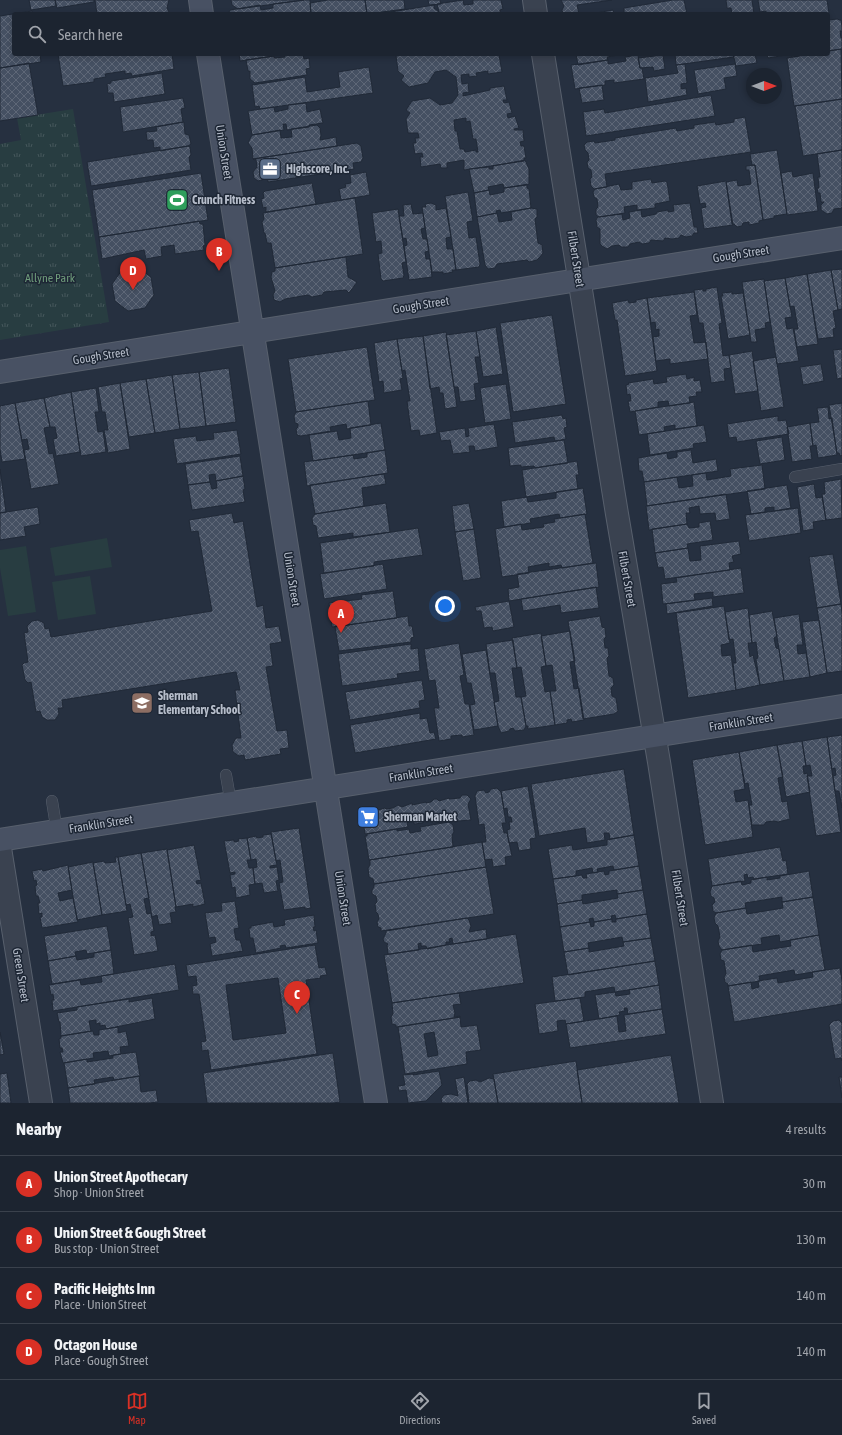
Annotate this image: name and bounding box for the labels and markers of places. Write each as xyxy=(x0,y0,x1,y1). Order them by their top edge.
office icon: Highscore, Inc. xyxy=(257,156,283,182)
place label: Highscore, Inc. xyxy=(286,162,349,176)
sports icon: Crunch Fitness xyxy=(164,187,190,213)
place label: Crunch Fitness xyxy=(192,193,256,207)
pin: B xyxy=(206,238,232,271)
pin: D xyxy=(120,257,146,290)
pin: A xyxy=(328,600,354,633)
place label: Sherman Elementary School xyxy=(158,689,241,717)
school or university icon: Sherman Elementary School xyxy=(129,690,155,716)
supermarket icon: Sherman Market xyxy=(355,804,381,830)
place label: Sherman Market xyxy=(384,810,457,824)
pin: C xyxy=(284,981,310,1014)

